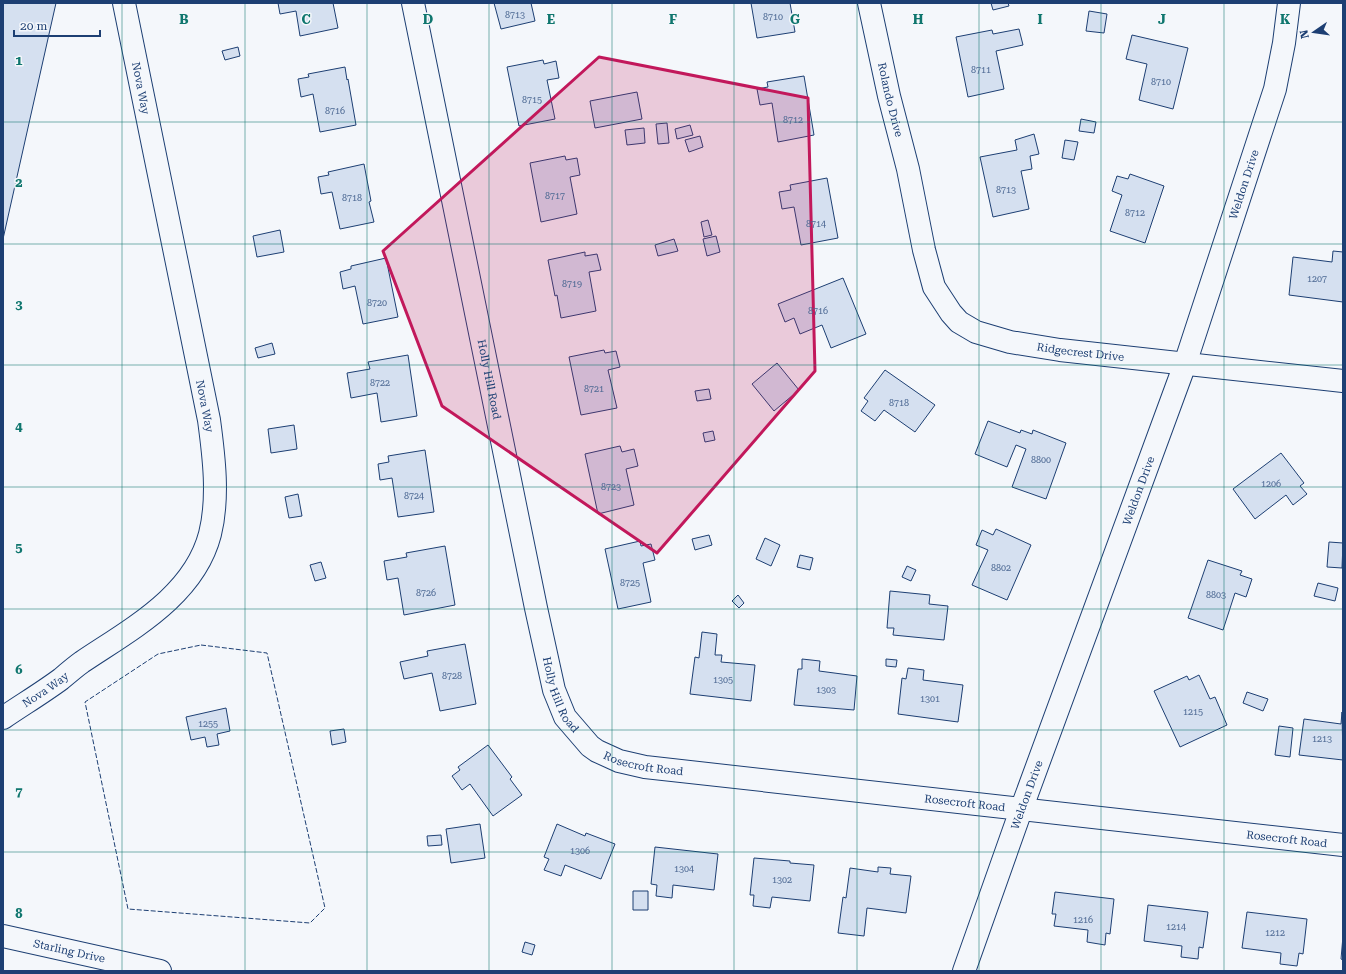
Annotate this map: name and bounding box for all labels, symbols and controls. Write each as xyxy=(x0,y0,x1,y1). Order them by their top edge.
house number: 8713 xyxy=(505,10,525,20)
scale bar xyxy=(14,12,100,38)
text: B xyxy=(179,12,189,27)
text: C xyxy=(301,12,311,27)
text: D xyxy=(423,12,433,27)
text: E xyxy=(547,12,555,27)
text: F xyxy=(669,12,677,27)
house number: 8710 xyxy=(763,12,783,22)
text: G xyxy=(790,12,800,27)
text: H xyxy=(913,12,924,27)
text: I xyxy=(1037,12,1043,27)
text: J xyxy=(1158,12,1166,27)
text: K xyxy=(1280,12,1291,27)
north arrow xyxy=(1294,12,1334,52)
text: 20 m xyxy=(20,19,47,33)
text: N xyxy=(1297,28,1312,40)
text: 1 xyxy=(15,53,23,68)
street label: Nova Way xyxy=(129,61,152,116)
street label: Rolando Drive xyxy=(875,61,905,138)
house number: 8711 xyxy=(971,65,991,75)
house number: 8710 xyxy=(1151,77,1171,87)
house number: 8715 xyxy=(522,95,542,105)
house number: 8716 xyxy=(325,106,345,116)
house number: 8712 xyxy=(783,115,803,125)
street label: Weldon Drive xyxy=(1227,148,1262,221)
text: 2 xyxy=(15,175,23,190)
house number: 8713 xyxy=(996,185,1016,195)
house number: 8717 xyxy=(545,191,565,201)
house number: 8718 xyxy=(342,193,362,203)
house number: 8712 xyxy=(1125,208,1145,218)
house number: 8714 xyxy=(806,219,826,229)
house number: 1207 xyxy=(1307,274,1327,284)
house number: 8719 xyxy=(562,279,582,289)
text: 3 xyxy=(15,297,23,312)
house number: 8720 xyxy=(367,298,387,308)
house number: 8716 xyxy=(808,306,828,316)
street label: Holly Hill Road xyxy=(475,338,503,421)
street label: Ridgecrest Drive xyxy=(1036,340,1125,364)
house number: 8722 xyxy=(370,378,390,388)
street label: Nova Way xyxy=(193,379,216,434)
house number: 8721 xyxy=(584,384,604,394)
house number: 8718 xyxy=(889,398,909,408)
text: 4 xyxy=(15,419,23,434)
house number: 8800 xyxy=(1031,455,1051,465)
street label: Weldon Drive xyxy=(1120,455,1158,527)
house number: 1206 xyxy=(1261,479,1281,489)
house number: 8723 xyxy=(601,482,621,492)
house number: 8724 xyxy=(404,491,424,501)
text: 5 xyxy=(15,540,23,555)
house number: 8802 xyxy=(991,563,1011,573)
house number: 8725 xyxy=(620,578,640,588)
house number: 8726 xyxy=(416,588,436,598)
house number: 8803 xyxy=(1206,590,1226,600)
street label: Holly Hill Road xyxy=(540,656,581,735)
text: 6 xyxy=(15,662,23,677)
street label: Nova Way xyxy=(20,669,72,710)
house number: 8728 xyxy=(442,671,462,681)
house number: 1305 xyxy=(713,675,733,685)
house number: 1303 xyxy=(816,685,836,695)
house number: 1301 xyxy=(920,694,940,704)
house number: 1215 xyxy=(1183,707,1203,717)
house number: 1255 xyxy=(198,719,218,729)
house number: 1213 xyxy=(1312,734,1332,744)
street label: Rosecroft Road xyxy=(601,749,684,778)
street label: Weldon Drive xyxy=(1009,759,1046,831)
text: 7 xyxy=(15,784,23,799)
street label: Rosecroft Road xyxy=(924,792,1006,814)
street label: Rosecroft Road xyxy=(1246,828,1328,850)
house number: 1306 xyxy=(570,846,590,856)
house number: 1304 xyxy=(674,864,694,874)
house number: 1302 xyxy=(772,875,792,885)
text: 8 xyxy=(15,906,23,921)
house number: 1216 xyxy=(1073,915,1093,925)
house number: 1214 xyxy=(1166,922,1186,932)
house number: 1212 xyxy=(1265,928,1285,938)
street label: Starling Drive xyxy=(32,937,106,966)

